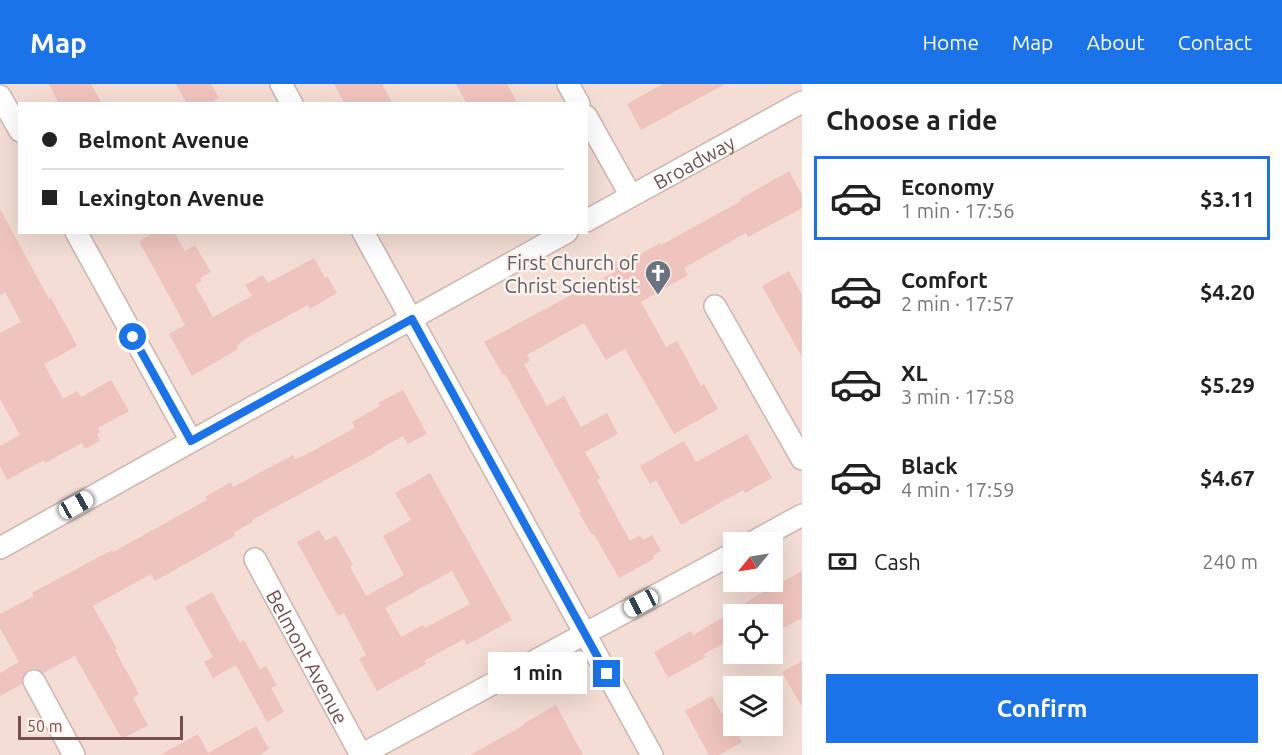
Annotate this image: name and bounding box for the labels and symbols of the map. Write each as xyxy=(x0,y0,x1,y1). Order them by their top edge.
street label: Broadway xyxy=(649,130,739,193)
place label: First Church of Christ Scientist xyxy=(504,251,638,297)
church icon: First Church of Christ Scientist xyxy=(643,258,673,296)
route start xyxy=(119,323,146,350)
car xyxy=(56,488,96,522)
north arrow xyxy=(723,532,783,592)
street label: Belmont Avenue xyxy=(262,586,353,728)
car xyxy=(621,587,661,619)
callout: 1 min xyxy=(487,653,586,695)
route end xyxy=(593,660,620,687)
scale bar xyxy=(18,713,183,740)

